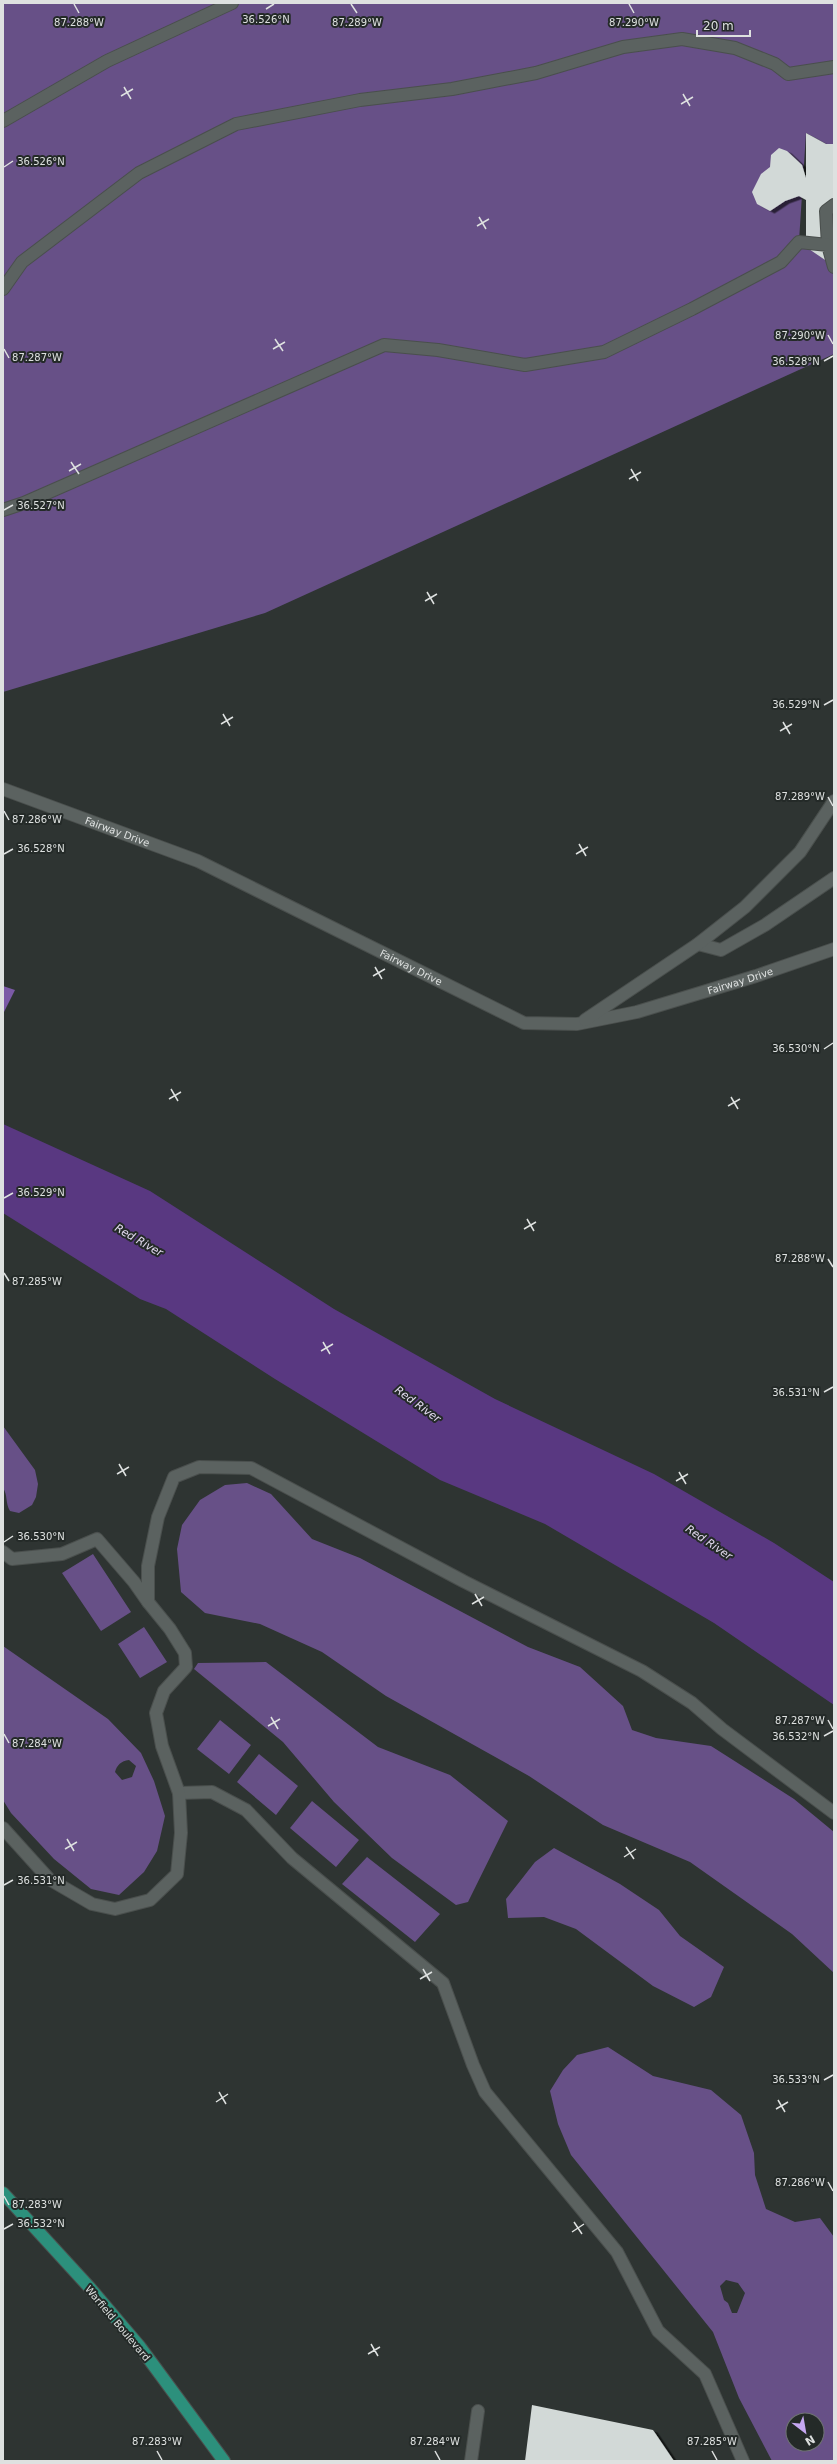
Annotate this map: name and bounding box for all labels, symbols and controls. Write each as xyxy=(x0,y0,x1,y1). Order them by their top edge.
scale bar xyxy=(697,12,750,38)
text: 36.526°N xyxy=(242,14,290,25)
text: 87.288°W xyxy=(54,17,104,28)
text: 87.289°W xyxy=(332,17,382,28)
text: 87.290°W xyxy=(609,17,659,28)
text: 20 m xyxy=(703,19,734,33)
text: 36.526°N xyxy=(17,156,65,167)
text: 87.290°W xyxy=(775,330,825,341)
text: 87.287°W xyxy=(12,352,62,363)
text: 36.528°N xyxy=(772,356,820,367)
text: 36.527°N xyxy=(17,500,65,511)
text: 36.529°N xyxy=(772,699,820,710)
text: 87.289°W xyxy=(775,791,825,802)
text: 87.286°W xyxy=(12,814,62,825)
street label: Fairway Drive xyxy=(83,815,151,849)
text: 36.528°N xyxy=(17,843,65,854)
street label: Fairway Drive xyxy=(378,947,444,987)
street label: Fairway Drive xyxy=(706,966,775,996)
text: 36.530°N xyxy=(772,1043,820,1054)
text: 36.529°N xyxy=(17,1187,65,1198)
water label: Red River xyxy=(112,1221,166,1260)
text: 87.288°W xyxy=(775,1253,825,1264)
text: 87.285°W xyxy=(12,1276,62,1287)
water label: Red River xyxy=(392,1383,444,1426)
text: 36.531°N xyxy=(772,1387,820,1398)
water label: Red River xyxy=(683,1522,736,1564)
text: 36.530°N xyxy=(17,1531,65,1542)
text: 87.287°W xyxy=(775,1715,825,1726)
text: 36.532°N xyxy=(772,1731,820,1742)
text: 87.284°W xyxy=(12,1738,62,1749)
text: 36.531°N xyxy=(17,1875,65,1886)
text: 36.533°N xyxy=(772,2074,820,2085)
text: 87.286°W xyxy=(775,2177,825,2188)
text: 87.283°W xyxy=(12,2199,62,2210)
text: 36.532°N xyxy=(17,2218,65,2229)
street label: Warfield Boulevard xyxy=(83,2283,152,2363)
north arrow xyxy=(785,2412,825,2452)
text: N xyxy=(803,2432,817,2448)
text: 87.283°W xyxy=(132,2436,182,2447)
text: 87.284°W xyxy=(410,2436,460,2447)
text: 87.285°W xyxy=(687,2436,737,2447)

